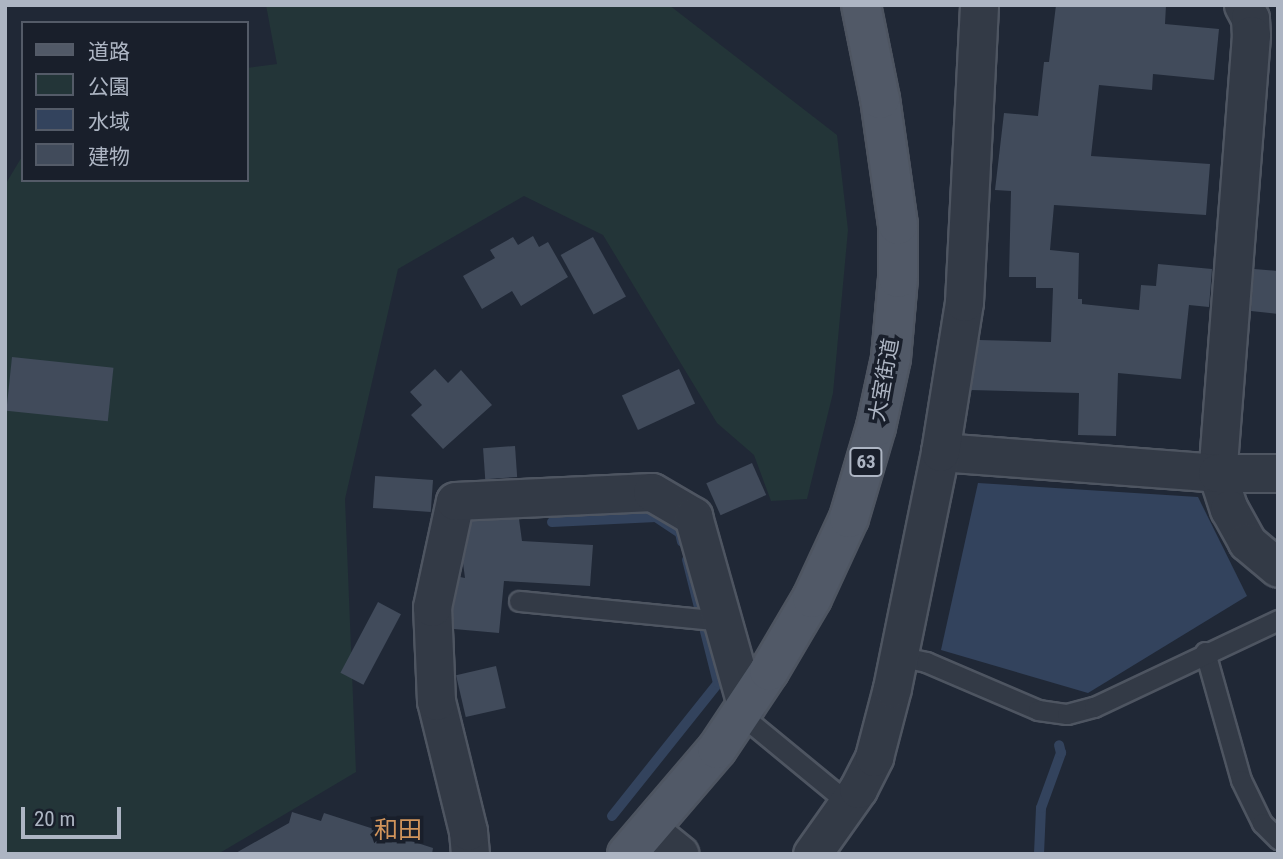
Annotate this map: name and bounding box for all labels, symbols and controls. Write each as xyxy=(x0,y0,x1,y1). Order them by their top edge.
legend xyxy=(21,21,248,182)
text: 道路 xyxy=(88,40,130,64)
text: 公園 xyxy=(88,75,130,99)
text: 水域 xyxy=(88,110,130,134)
text: 建物 xyxy=(88,145,130,169)
street label: 大室街道 xyxy=(864,336,904,424)
road number: 63 xyxy=(848,446,884,477)
scale bar xyxy=(24,792,124,836)
text: 20 m xyxy=(34,807,75,831)
district label: 和田 xyxy=(374,817,422,845)

